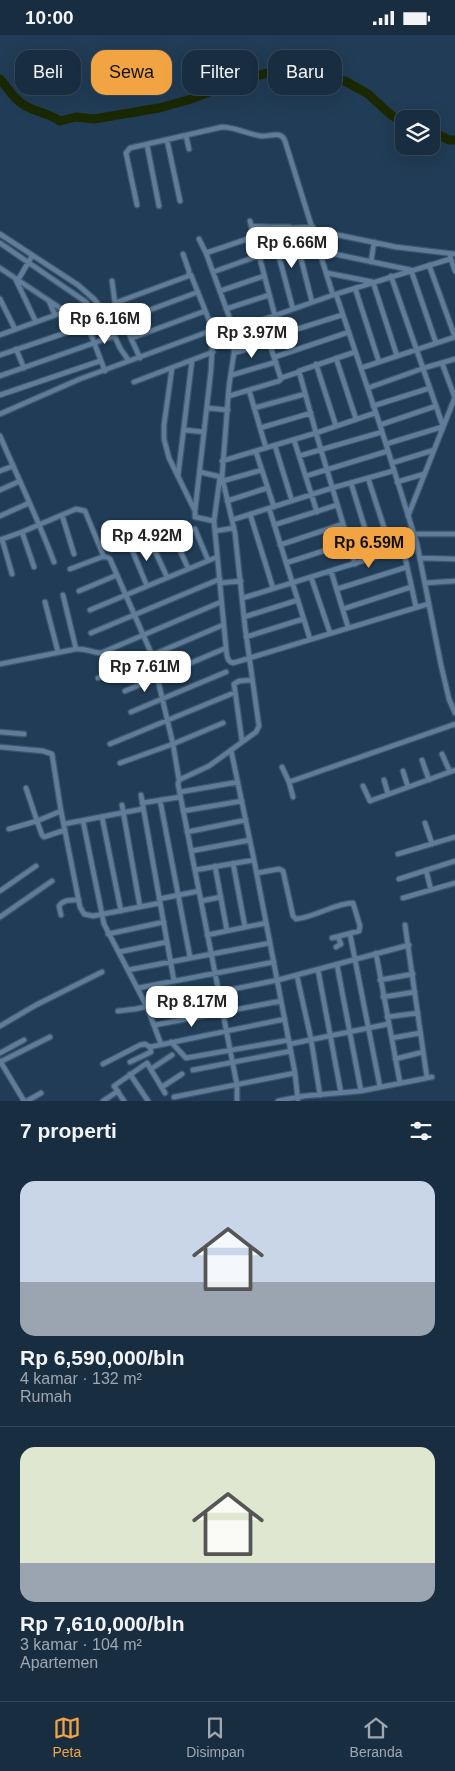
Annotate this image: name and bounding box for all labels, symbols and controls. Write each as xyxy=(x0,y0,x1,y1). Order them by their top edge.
text: 10:00 xyxy=(25,7,74,28)
chip: Beli xyxy=(15,50,81,95)
chip: Sewa xyxy=(91,50,172,95)
chip: Filter xyxy=(182,50,258,95)
chip: Baru xyxy=(268,50,342,95)
map controls xyxy=(395,110,440,155)
button: layers xyxy=(395,110,440,155)
pin: Rp 6.66M xyxy=(240,227,344,269)
text: Rp 6.66M xyxy=(257,234,327,251)
pin: Rp 6.16M xyxy=(53,303,157,345)
text: Rp 6.16M xyxy=(70,310,140,327)
pin: Rp 3.97M xyxy=(200,317,304,359)
text: Rp 3.97M xyxy=(217,324,287,341)
pin: Rp 4.92M xyxy=(95,519,199,562)
text: Rp 4.92M xyxy=(112,527,182,544)
pin: Rp 6.59M xyxy=(317,527,421,569)
text: Rp 6.59M xyxy=(334,534,404,551)
pin: Rp 7.61M xyxy=(93,651,197,693)
text: Rp 7.61M xyxy=(110,658,180,675)
pin: Rp 8.17M xyxy=(140,985,244,1028)
text: Rp 8.17M xyxy=(157,993,227,1010)
icon: filters xyxy=(407,1117,435,1145)
text: 7 properti xyxy=(20,1119,117,1142)
icon: home xyxy=(183,1214,273,1304)
text: Rp 6,590,000/bln xyxy=(20,1346,185,1369)
text: 4 kamar · 132 m² xyxy=(20,1370,142,1387)
text: Rumah xyxy=(20,1388,72,1405)
icon: home xyxy=(183,1479,273,1569)
text: Rp 7,610,000/bln xyxy=(20,1612,185,1635)
text: 3 kamar · 104 m² xyxy=(20,1636,142,1653)
text: Apartemen xyxy=(20,1654,98,1671)
tab: Peta xyxy=(52,1714,81,1760)
tab: Disimpan xyxy=(186,1714,245,1760)
tab: Beranda xyxy=(350,1714,402,1760)

